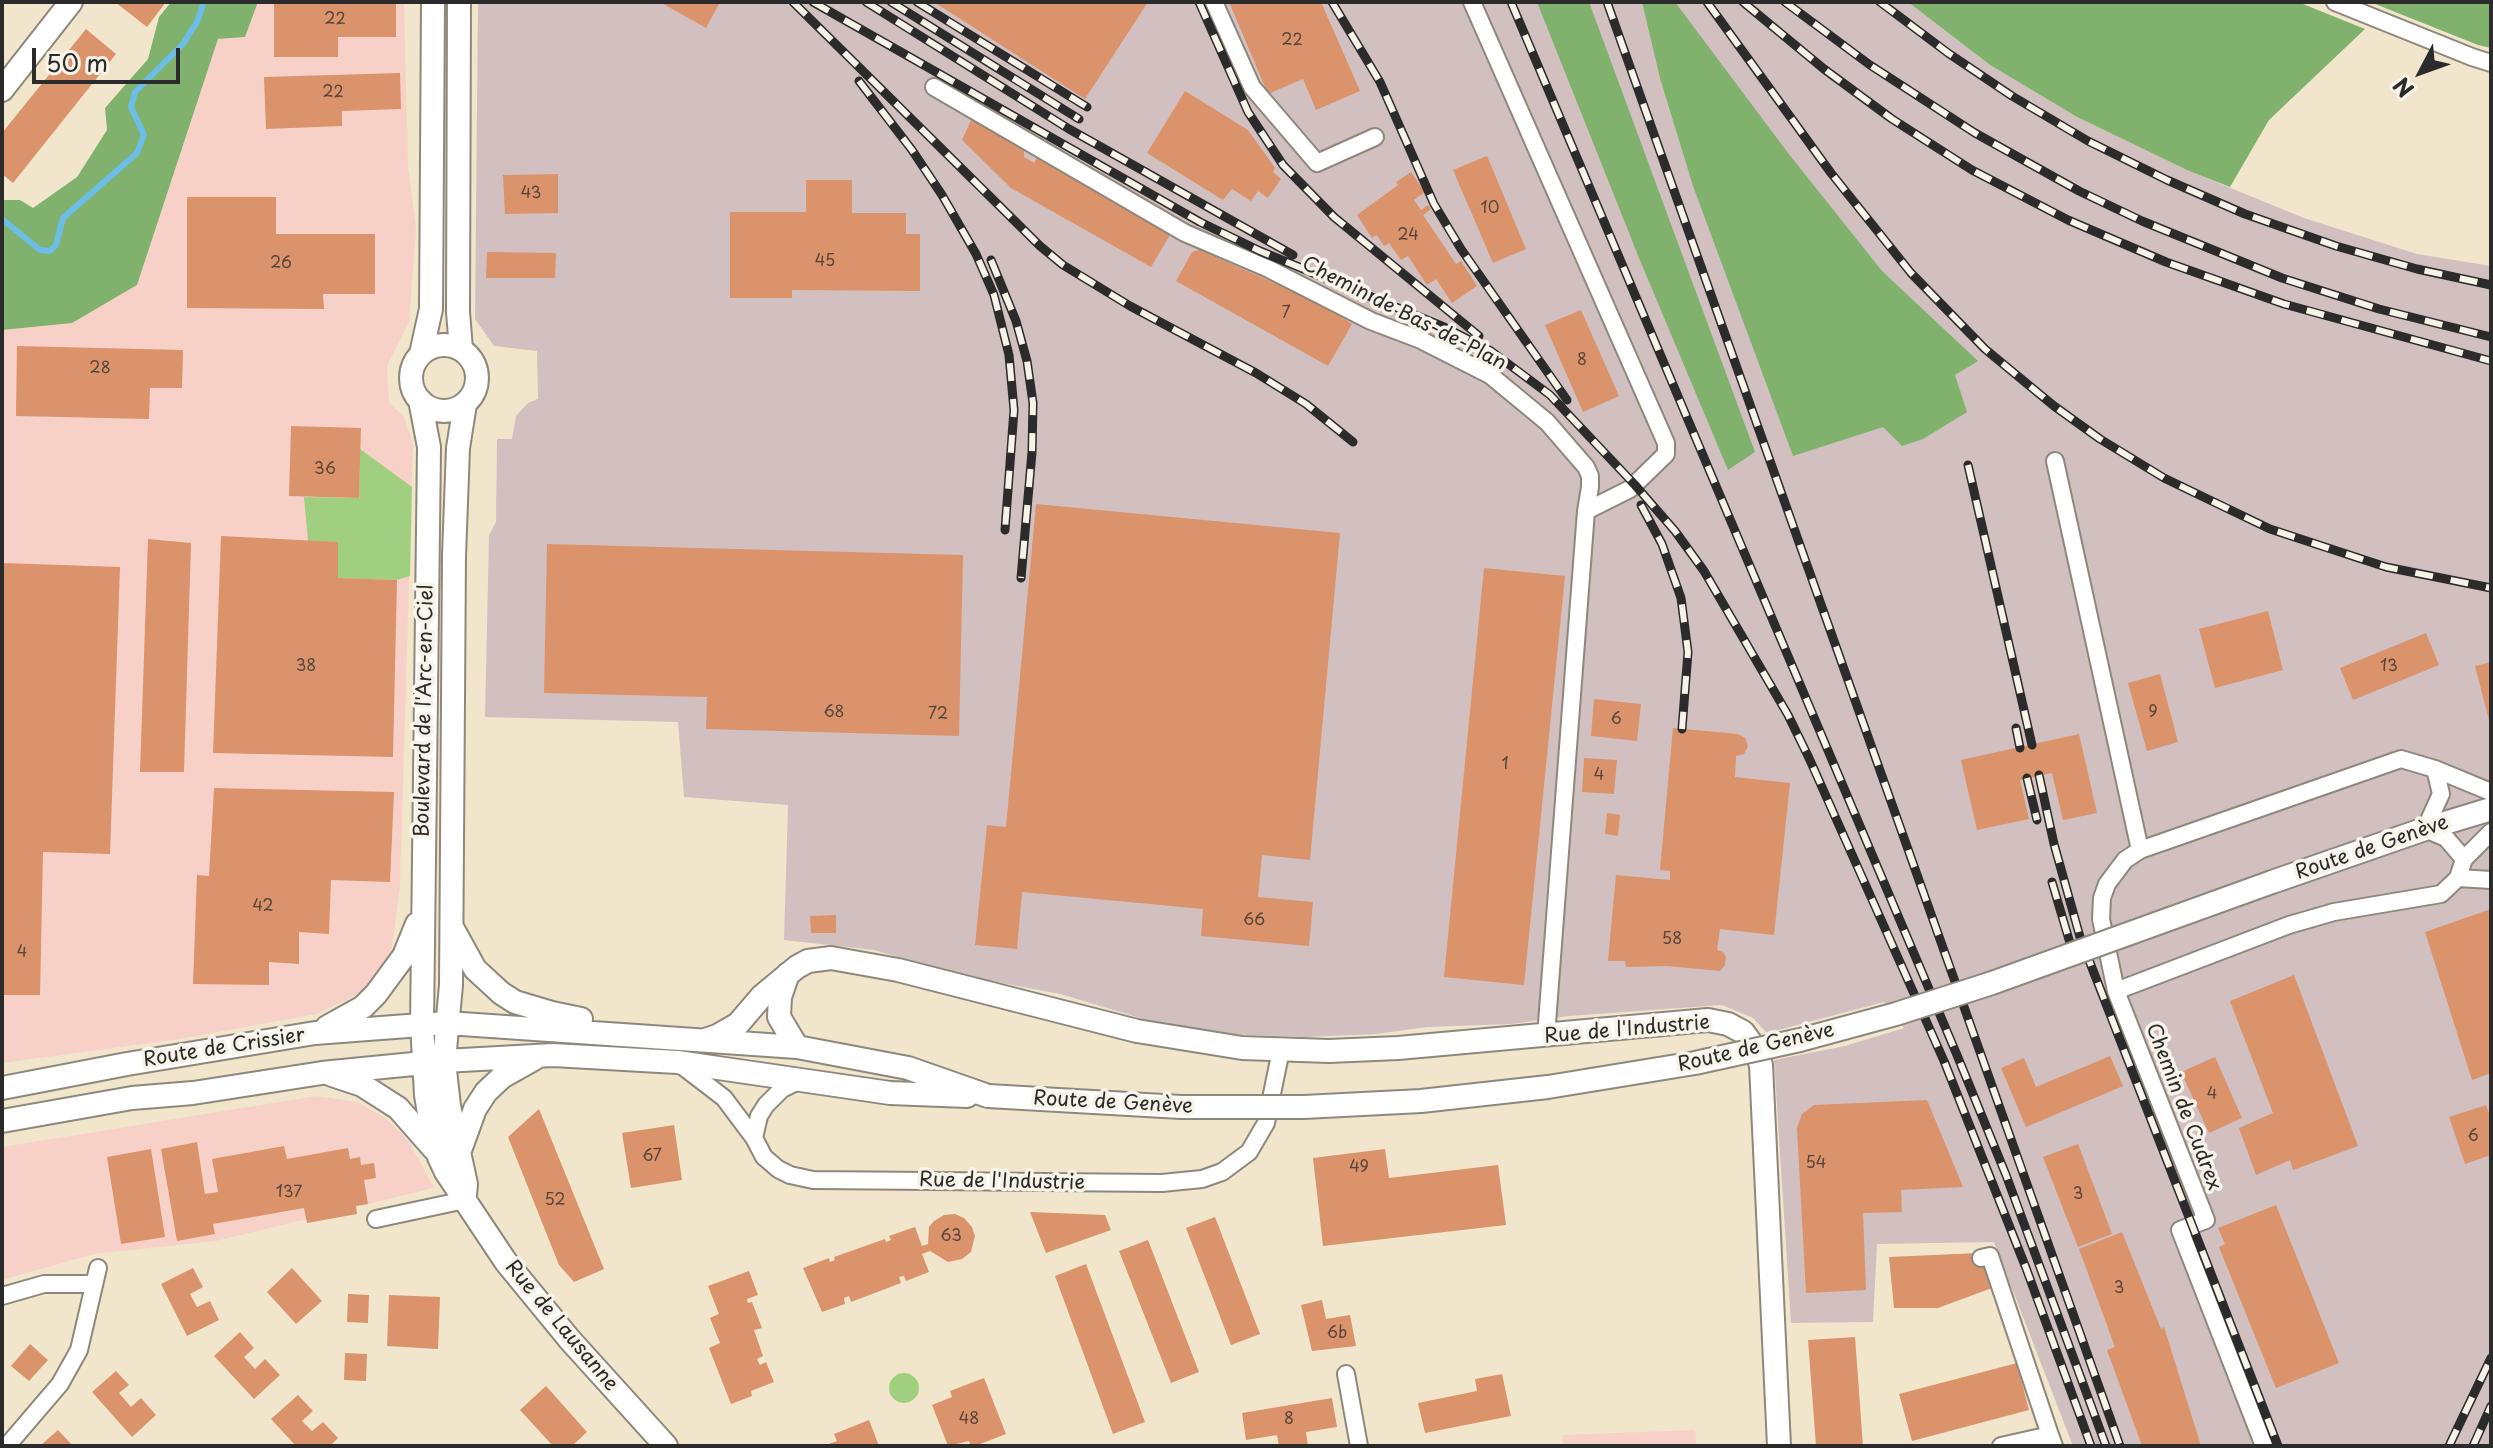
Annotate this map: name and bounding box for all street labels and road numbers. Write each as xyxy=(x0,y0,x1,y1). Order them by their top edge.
street label: Chemin de Bas-de-Plan xyxy=(1298,252,1510,376)
street label: Boulevard de l'Arc-en-Ciel xyxy=(411,584,439,838)
street label: Route de Genève xyxy=(2292,811,2452,885)
street label: Rue de l'Industrie xyxy=(1543,1011,1711,1049)
street label: Route de Genève xyxy=(1675,1018,1837,1078)
street label: Chemin de Cudrex xyxy=(2140,1020,2226,1194)
street label: Route de Crissier xyxy=(142,1023,306,1073)
street label: Route de Genève xyxy=(1032,1087,1194,1119)
street label: Rue de l'Industrie xyxy=(919,1169,1085,1195)
street label: Rue de Lausanne xyxy=(499,1256,623,1396)

